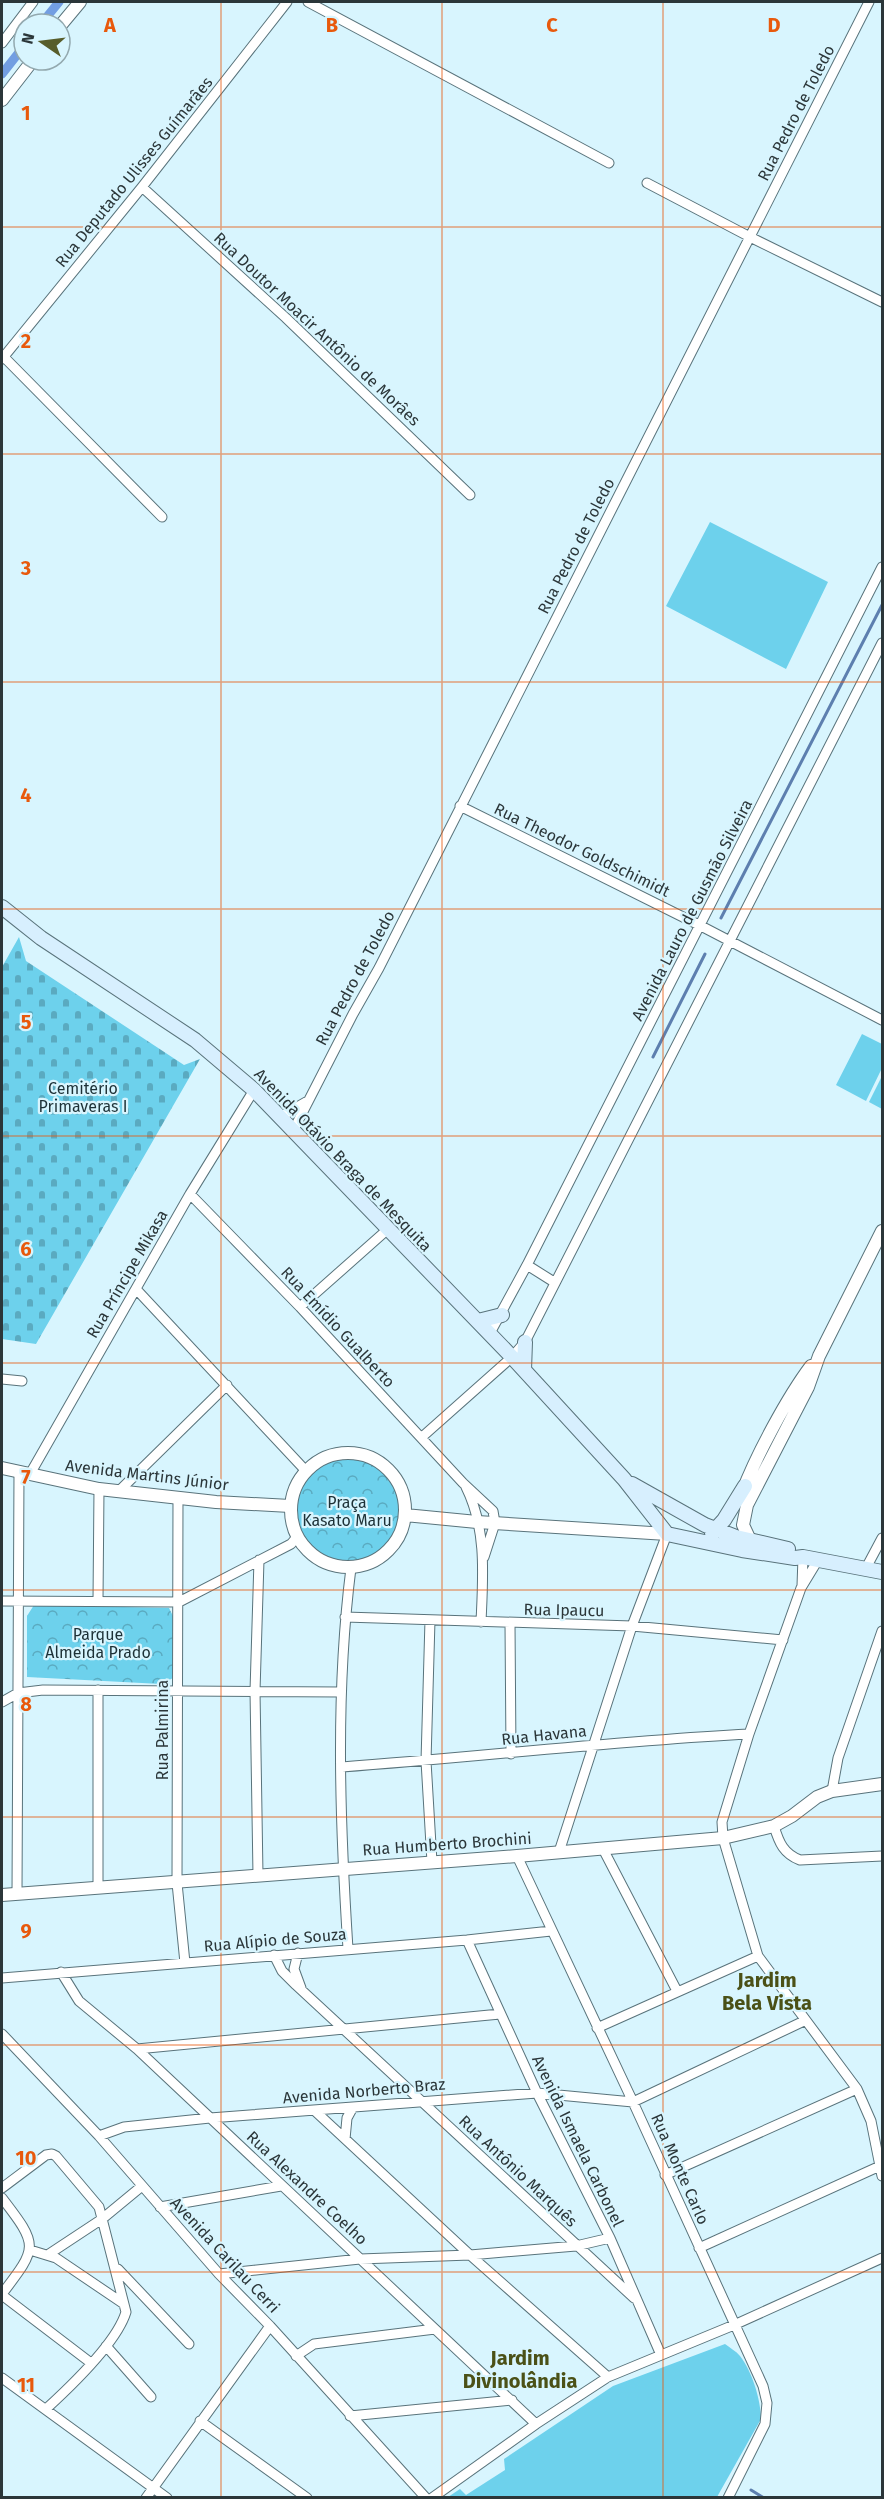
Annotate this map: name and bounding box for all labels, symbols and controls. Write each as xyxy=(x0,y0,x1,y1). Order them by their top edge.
north arrow xyxy=(12,12,72,72)
text: A xyxy=(103,13,117,37)
text: B xyxy=(326,13,338,37)
text: C xyxy=(546,13,558,37)
text: D xyxy=(767,13,781,37)
text: N xyxy=(17,31,38,46)
street label: Rua Pedro de Toledo xyxy=(754,42,838,184)
street label: Rua Deputado Ulisses Guímarâes xyxy=(51,73,217,271)
text: 1 xyxy=(21,101,31,125)
street label: Rua Doutor Moacir Antônio de Morâes xyxy=(210,228,424,430)
text: 2 xyxy=(21,329,31,353)
street label: Rua Pedro de Toledo xyxy=(534,475,618,617)
text: 3 xyxy=(20,556,31,580)
text: 4 xyxy=(20,783,32,807)
street label: Avenida Lauro de Gusmão Silveira xyxy=(628,796,756,1024)
street label: Rua Theodor Goldschimidt xyxy=(491,799,673,901)
street label: Rua Pedro de Toledo xyxy=(311,907,399,1049)
text: 5 xyxy=(21,1010,32,1034)
street label: Avenida Otávio Braga de Mesquita xyxy=(250,1065,436,1255)
park label: Cemitério Primaveras I xyxy=(39,1079,127,1116)
street label: Rua Príncipe Mikasa xyxy=(83,1206,171,1342)
text: 6 xyxy=(20,1237,32,1261)
street label: Rua Emídio Gualberto xyxy=(277,1263,399,1391)
street label: Avenida Martins Júnior xyxy=(64,1456,231,1495)
text: 7 xyxy=(21,1465,31,1489)
park label: Praça Kasato Maru xyxy=(302,1493,392,1530)
street label: Rua Ipaucu xyxy=(523,1600,605,1620)
park label: Parque Almeida Prado xyxy=(45,1625,151,1662)
street label: Rua Palmirina xyxy=(153,1680,172,1780)
text: 8 xyxy=(20,1692,32,1716)
street label: Rua Havana xyxy=(500,1721,588,1749)
street label: Rua Humberto Brochini xyxy=(362,1829,532,1859)
text: 9 xyxy=(20,1919,32,1943)
street label: Rua Alípio de Souza xyxy=(203,1924,347,1956)
district label: Jardim Bela Vista xyxy=(722,1968,812,2015)
street label: Avenida Ismaela Carbonel xyxy=(528,2052,628,2230)
street label: Avenida Norberto Braz xyxy=(282,2074,446,2108)
street label: Rua Antônio Marquês xyxy=(455,2111,581,2231)
street label: Rua Monte Carlo xyxy=(647,2111,713,2227)
street label: Rua Alexandre Coelho xyxy=(243,2127,371,2249)
text: 10 xyxy=(16,2146,36,2170)
street label: Avenida Carilau Cerri xyxy=(166,2193,284,2317)
district label: Jardim Divinolândia xyxy=(463,2346,577,2393)
text: 11 xyxy=(17,2373,35,2397)

